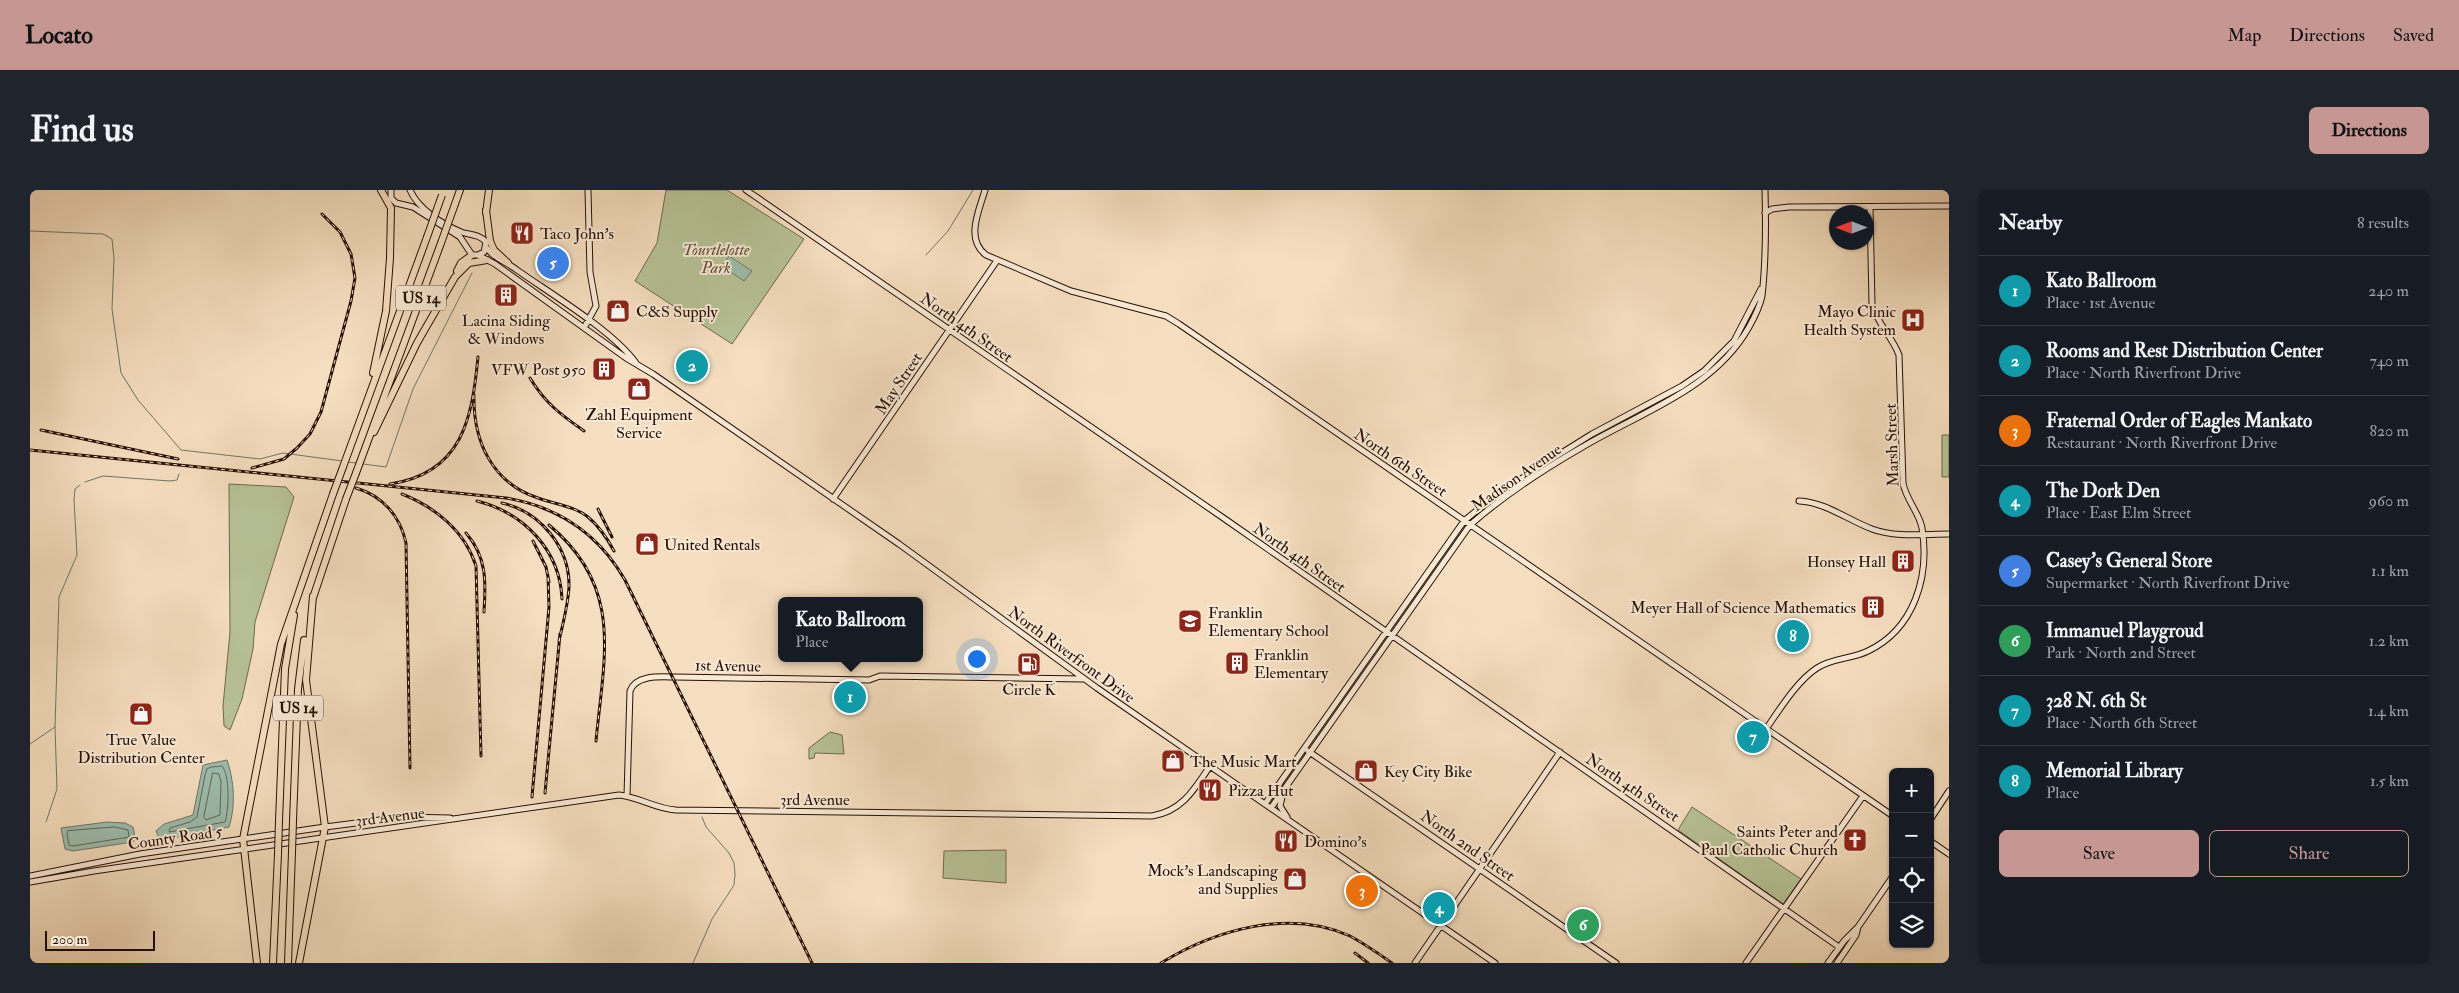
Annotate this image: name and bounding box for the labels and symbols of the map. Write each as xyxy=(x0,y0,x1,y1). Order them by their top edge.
north arrow xyxy=(1829,205,1874,250)
restaurant icon: Taco John's xyxy=(509,220,535,246)
place label: Taco John's xyxy=(540,224,614,245)
park label: Tourtlelotte Park xyxy=(683,240,750,278)
pin: 5 xyxy=(537,244,569,282)
building icon: Lacina Siding & Windows xyxy=(493,282,519,308)
road number: US 14 xyxy=(396,286,446,310)
street label: North 4th Street xyxy=(916,288,1017,367)
shop icon: C&S Supply xyxy=(605,298,631,324)
place label: C&S Supply xyxy=(636,302,719,323)
place label: Mayo Clinic Health System xyxy=(1803,302,1897,340)
hospital icon: Mayo Clinic Health System xyxy=(1900,307,1926,333)
place label: Lacina Siding & Windows xyxy=(462,311,551,349)
pin: 2 xyxy=(676,347,708,385)
street label: May Street xyxy=(871,349,927,418)
building icon: VFW Post 950 xyxy=(591,356,617,382)
place label: VFW Post 950 xyxy=(491,360,586,380)
shop icon: Zahl Equipment Service xyxy=(626,376,652,402)
street label: Marsh Street xyxy=(1881,403,1903,487)
place label: Zahl Equipment Service xyxy=(585,405,693,443)
street label: North 6th Street xyxy=(1350,424,1451,501)
street label: Madison Avenue xyxy=(1468,439,1566,516)
street label: North 4th Street xyxy=(1249,518,1350,597)
shop icon: United Rentals xyxy=(634,531,660,557)
place label: United Rentals xyxy=(664,535,760,555)
building icon: Honsey Hall xyxy=(1890,548,1916,574)
place label: Honsey Hall xyxy=(1807,552,1886,572)
building icon: Meyer Hall of Science Mathematics xyxy=(1860,594,1886,620)
place label: Meyer Hall of Science Mathematics xyxy=(1630,598,1856,618)
street label: North Riverfront Drive xyxy=(1004,602,1139,708)
place label: Franklin Elementary School xyxy=(1208,603,1329,641)
school or university icon: Franklin Elementary School xyxy=(1177,608,1203,634)
pin: 8 xyxy=(1777,617,1809,655)
place label: Franklin Elementary xyxy=(1254,645,1329,683)
your location xyxy=(964,646,990,672)
building icon: Franklin Elementary xyxy=(1224,650,1250,676)
fuel station icon: Circle K xyxy=(1016,651,1042,677)
street label: 1st Avenue xyxy=(695,655,761,677)
pin: 1 xyxy=(834,678,866,716)
place label: Circle K xyxy=(1002,680,1057,700)
road number: US 14 xyxy=(273,696,323,720)
shop icon: True Value Distribution Center xyxy=(128,701,154,727)
pin: 7 xyxy=(1737,718,1769,756)
place label: True Value Distribution Center xyxy=(77,730,205,768)
shop icon: The Music Mart xyxy=(1160,748,1186,774)
street label: North 4th Street xyxy=(1582,749,1683,827)
place label: The Music Mart xyxy=(1190,752,1296,772)
shop icon: Key City Bike xyxy=(1353,758,1379,784)
place label: Key City Bike xyxy=(1384,762,1472,782)
restaurant icon: Pizza Hut xyxy=(1197,777,1223,803)
place label: Pizza Hut xyxy=(1228,781,1293,801)
street label: 3rd Avenue xyxy=(780,790,850,810)
street label: 3rd Avenue xyxy=(354,803,426,831)
street label: North 2nd Street xyxy=(1416,806,1518,886)
street label: County Road 5 xyxy=(127,821,224,855)
place label: Saints Peter and Paul Catholic Church xyxy=(1700,822,1839,860)
church icon: Saints Peter and Paul Catholic Church xyxy=(1842,827,1868,853)
restaurant icon: Domino's xyxy=(1273,828,1299,854)
place label: Domino's xyxy=(1304,832,1367,852)
place label: Mock's Landscaping and Supplies xyxy=(1147,861,1279,900)
shop icon: Mock's Landscaping and Supplies xyxy=(1282,866,1308,892)
pin: 3 xyxy=(1346,872,1378,910)
pin: 4 xyxy=(1423,889,1455,927)
pin: 6 xyxy=(1567,906,1599,944)
scale bar xyxy=(45,928,155,951)

